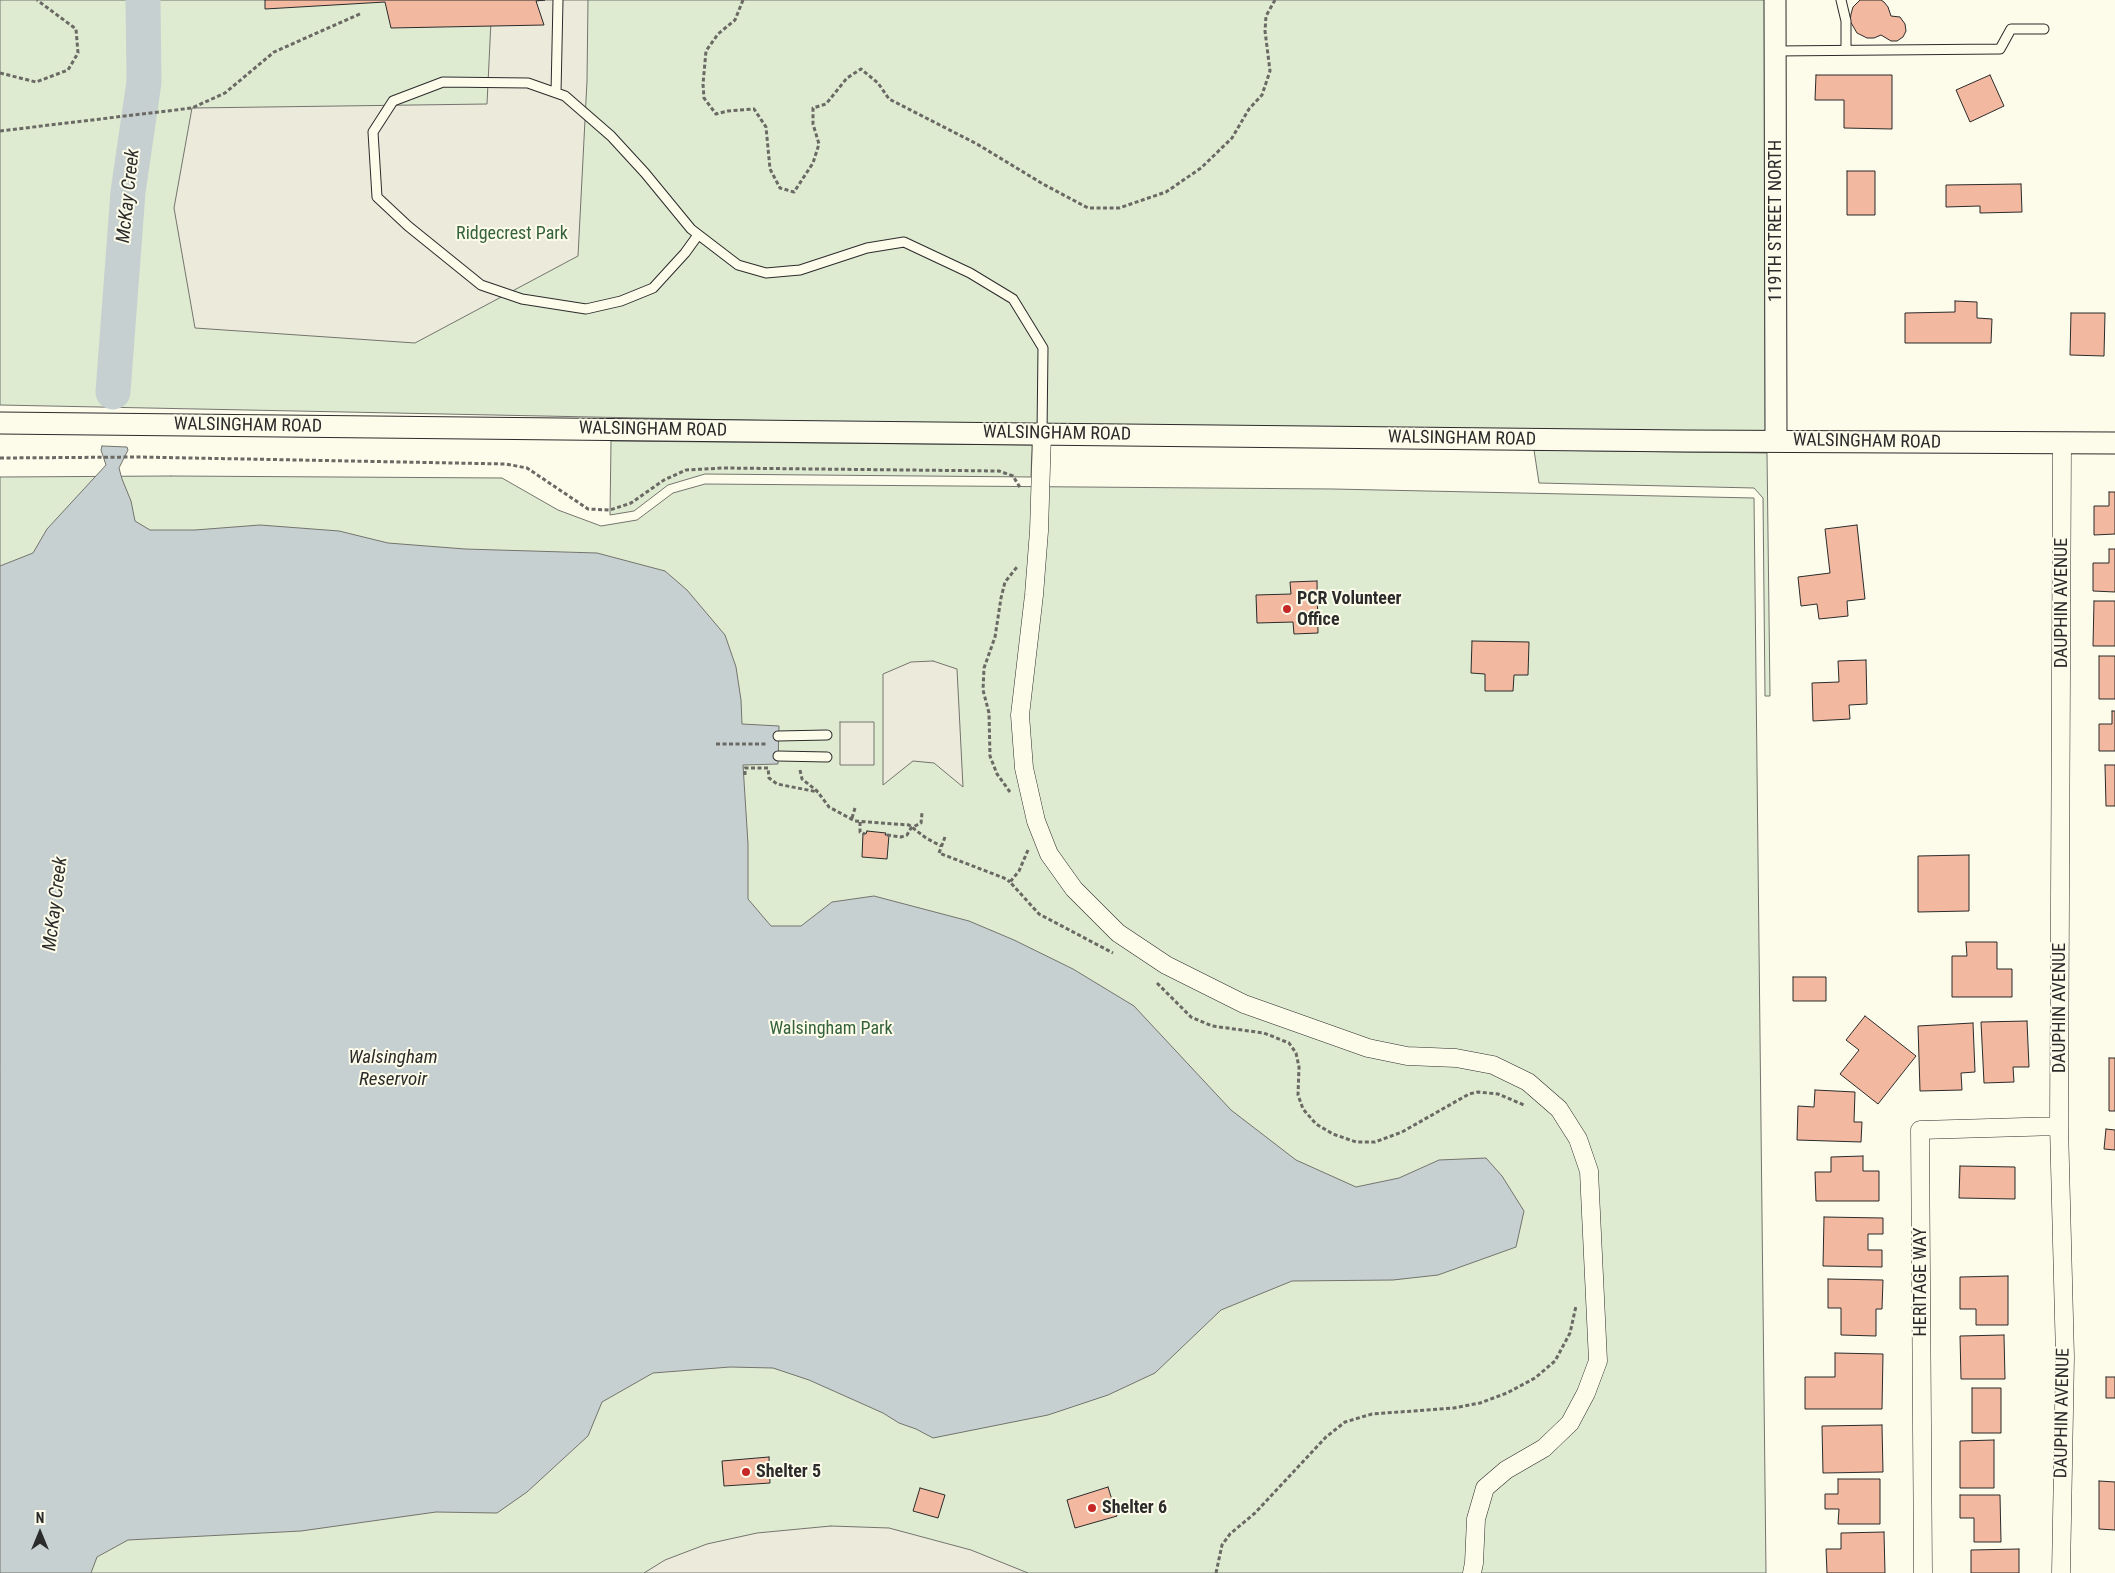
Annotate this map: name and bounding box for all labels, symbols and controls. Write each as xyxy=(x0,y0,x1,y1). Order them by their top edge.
street label: 119TH STREET NORTH xyxy=(1765,140,1787,302)
water label: McKay Creek xyxy=(113,148,145,244)
park label: Ridgecrest Park xyxy=(456,223,568,245)
street label: WALSINGHAM ROAD xyxy=(174,414,322,438)
street label: WALSINGHAM ROAD xyxy=(579,418,727,442)
street label: WALSINGHAM ROAD xyxy=(983,422,1131,446)
street label: WALSINGHAM ROAD xyxy=(1388,427,1536,451)
street label: WALSINGHAM ROAD xyxy=(1793,430,1941,454)
street label: DAUPHIN AVENUE xyxy=(2051,538,2073,668)
place label: PCR Volunteer Office xyxy=(1297,588,1401,630)
marker: PCR Volunteer Office xyxy=(1281,603,1293,615)
water label: McKay Creek xyxy=(39,856,73,952)
street label: DAUPHIN AVENUE xyxy=(2049,943,2071,1073)
park label: Walsingham Park xyxy=(769,1018,893,1040)
water label: Walsingham Reservoir xyxy=(348,1047,438,1091)
street label: HERITAGE WAY xyxy=(1910,1228,1932,1336)
street label: DAUPHIN AVENUE xyxy=(2051,1348,2075,1478)
place label: Shelter 5 xyxy=(756,1461,821,1483)
marker: Shelter 5 xyxy=(740,1466,752,1478)
place label: Shelter 6 xyxy=(1102,1497,1167,1519)
marker: Shelter 6 xyxy=(1086,1502,1098,1514)
north arrow xyxy=(15,1508,65,1558)
text: N xyxy=(36,1510,44,1526)

